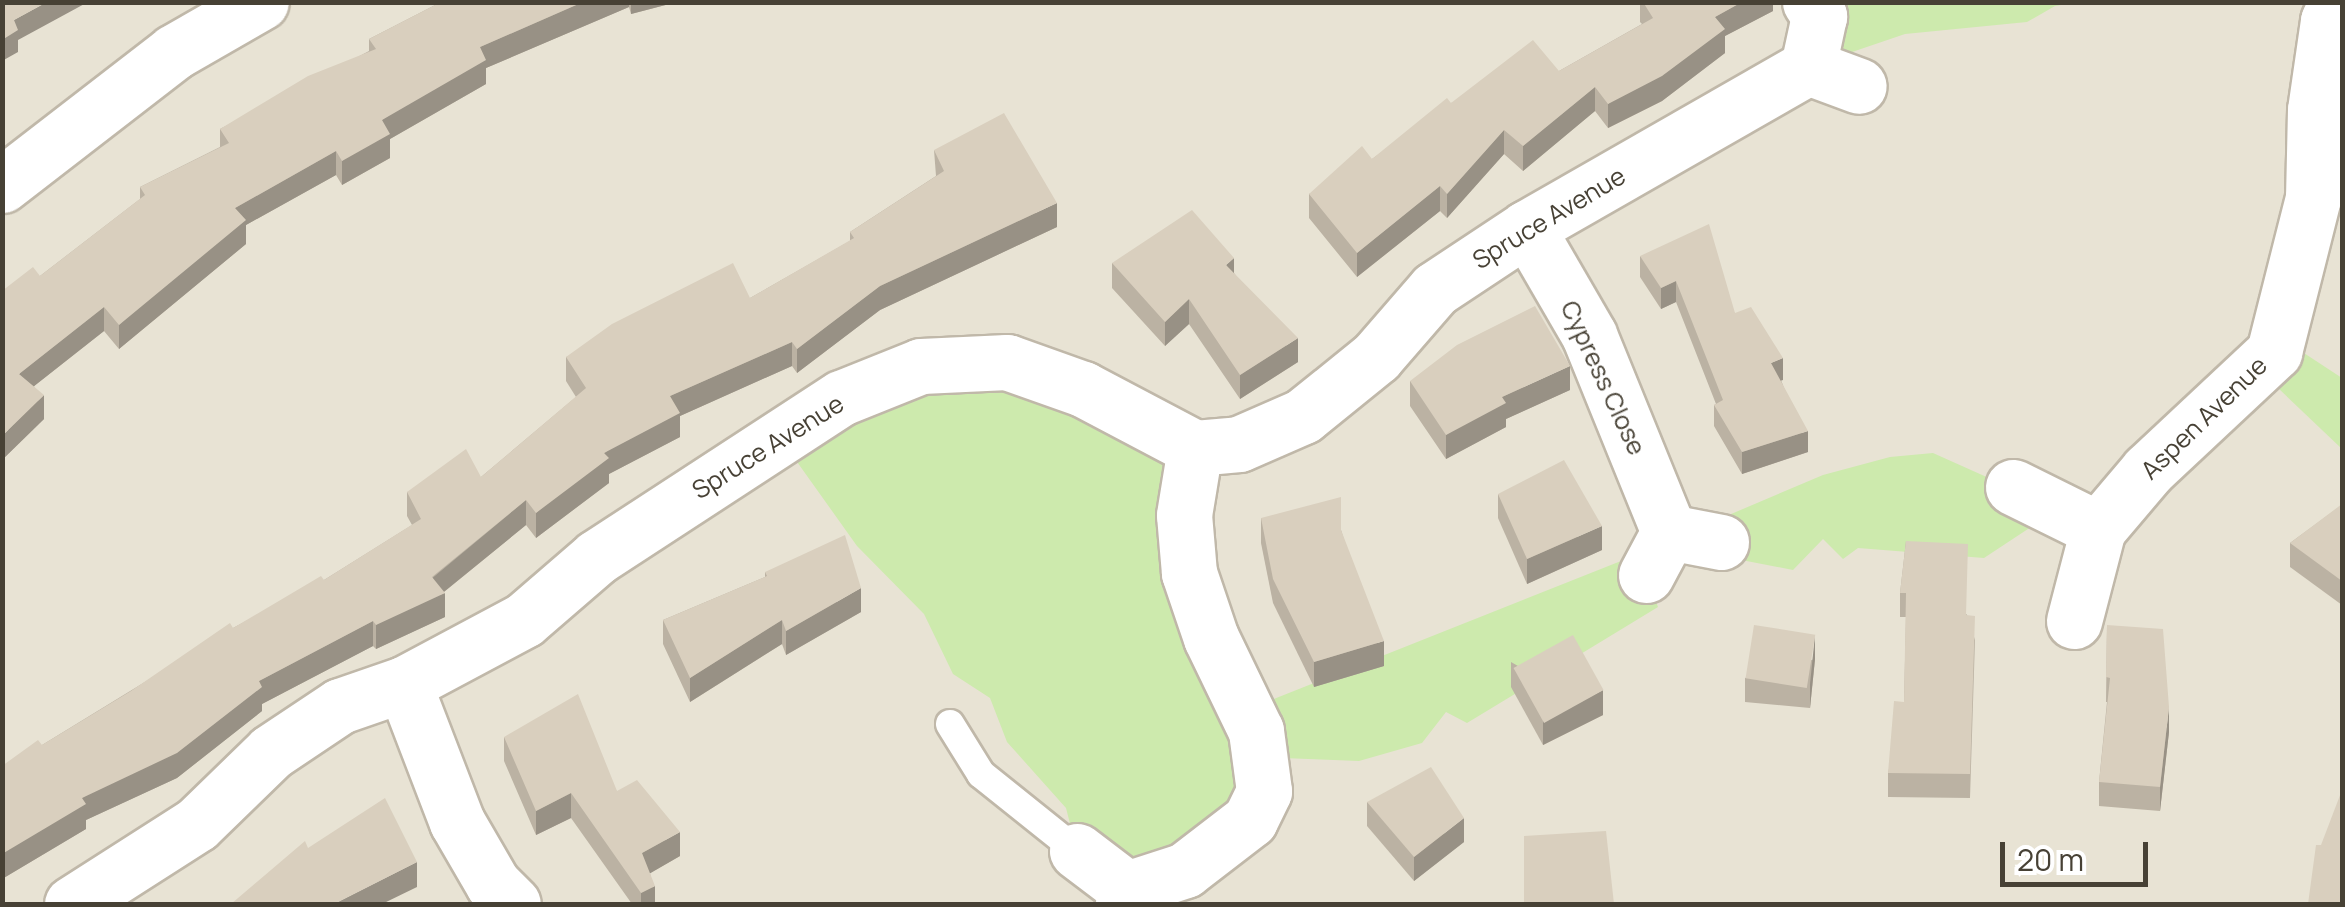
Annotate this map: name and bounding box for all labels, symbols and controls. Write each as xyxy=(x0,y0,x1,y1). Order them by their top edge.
street label: Spruce Avenue xyxy=(1467,161,1631,275)
street label: Cypress Close xyxy=(1554,296,1652,460)
street label: Aspen Avenue xyxy=(2135,350,2273,486)
street label: Spruce Avenue xyxy=(687,389,849,505)
scale bar xyxy=(2005,822,2152,884)
text: 20 m xyxy=(2017,839,2084,880)

